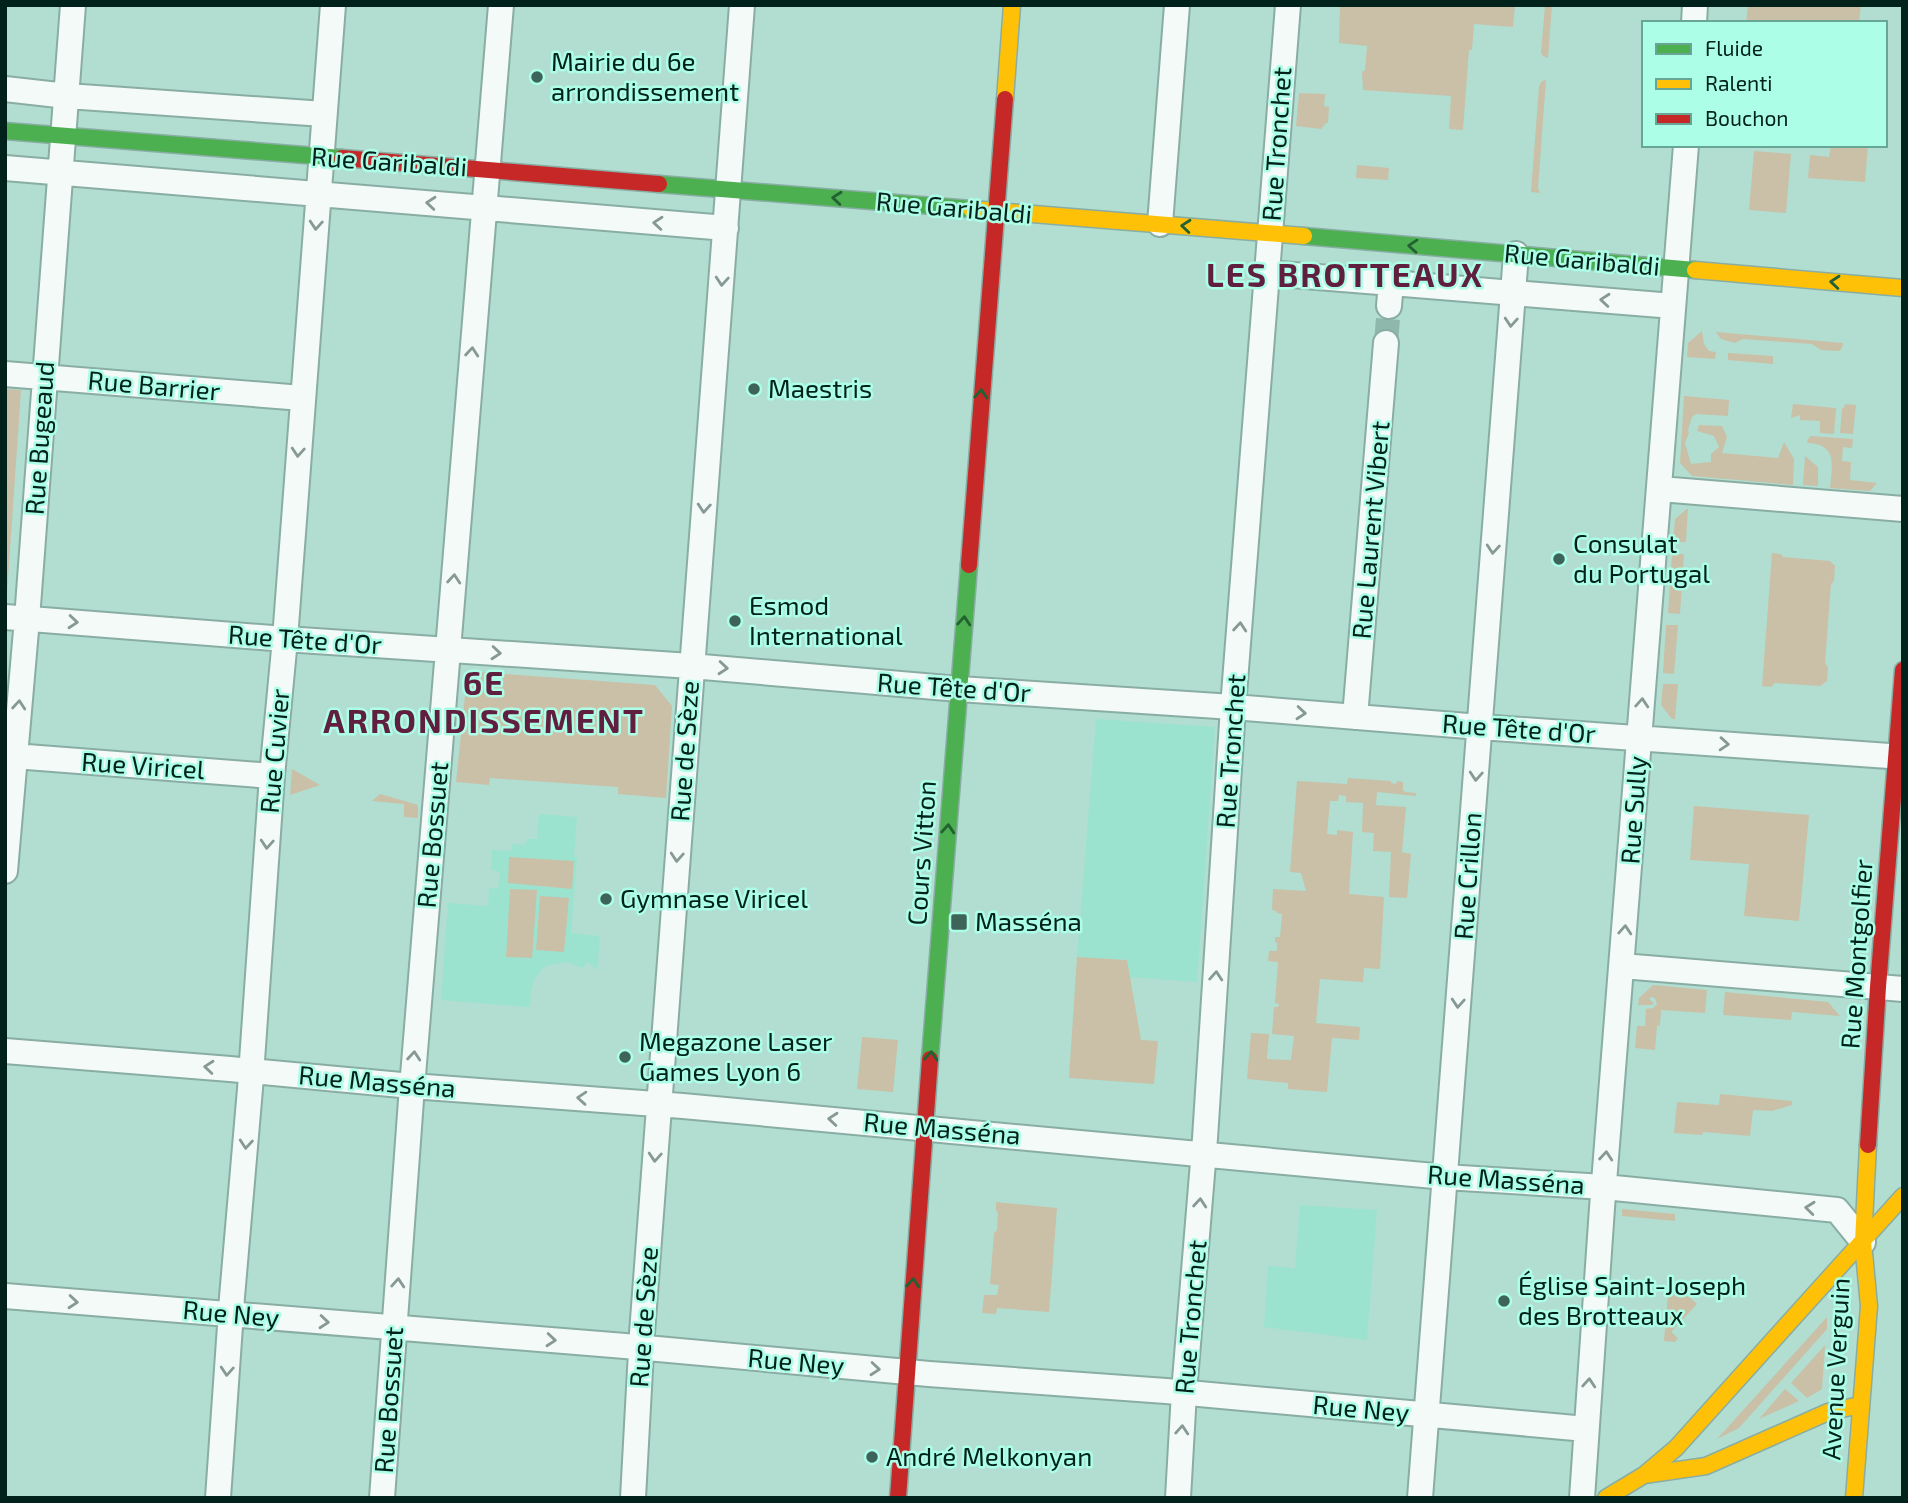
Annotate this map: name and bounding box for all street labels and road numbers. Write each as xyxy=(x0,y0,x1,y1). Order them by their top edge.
street label: Rue Tronchet xyxy=(1255,66,1296,222)
street label: Rue Garibaldi xyxy=(310,140,468,181)
street label: Rue Garibaldi xyxy=(875,184,1033,229)
street label: Rue Garibaldi xyxy=(1503,236,1661,281)
street label: Rue Bugeaud xyxy=(18,360,59,516)
street label: Rue Barrier xyxy=(87,363,222,406)
street label: Rue Laurent Vibert xyxy=(1345,419,1394,640)
street label: Rue Tête d'Or xyxy=(227,618,383,659)
street label: Rue Tête d'Or xyxy=(876,666,1032,707)
street label: Rue Tronchet xyxy=(1209,673,1250,829)
street label: Rue de Sèze xyxy=(663,679,704,822)
street label: Rue Cuvier xyxy=(253,687,294,814)
street label: Rue Tête d'Or xyxy=(1441,707,1597,748)
street label: Rue Viricel xyxy=(80,745,206,784)
street label: Rue Sully xyxy=(1613,754,1652,865)
street label: Rue Bossuet xyxy=(410,760,453,909)
street label: Cours Vitton xyxy=(900,779,941,926)
street label: Rue Crillon xyxy=(1447,811,1486,941)
street label: Rue Montgolfier xyxy=(1833,858,1878,1050)
street label: Rue Masséna xyxy=(297,1058,457,1103)
street label: Rue Masséna xyxy=(862,1105,1022,1150)
street label: Rue Masséna xyxy=(1426,1158,1586,1199)
street label: Rue Tronchet xyxy=(1167,1239,1212,1395)
street label: Rue de Sèze xyxy=(622,1245,663,1388)
street label: Avenue Verguin xyxy=(1814,1277,1855,1461)
street label: Rue Ney xyxy=(182,1293,281,1332)
street label: Rue Bossuet xyxy=(367,1326,408,1474)
street label: Rue Ney xyxy=(747,1341,846,1380)
street label: Rue Ney xyxy=(1312,1388,1411,1427)

